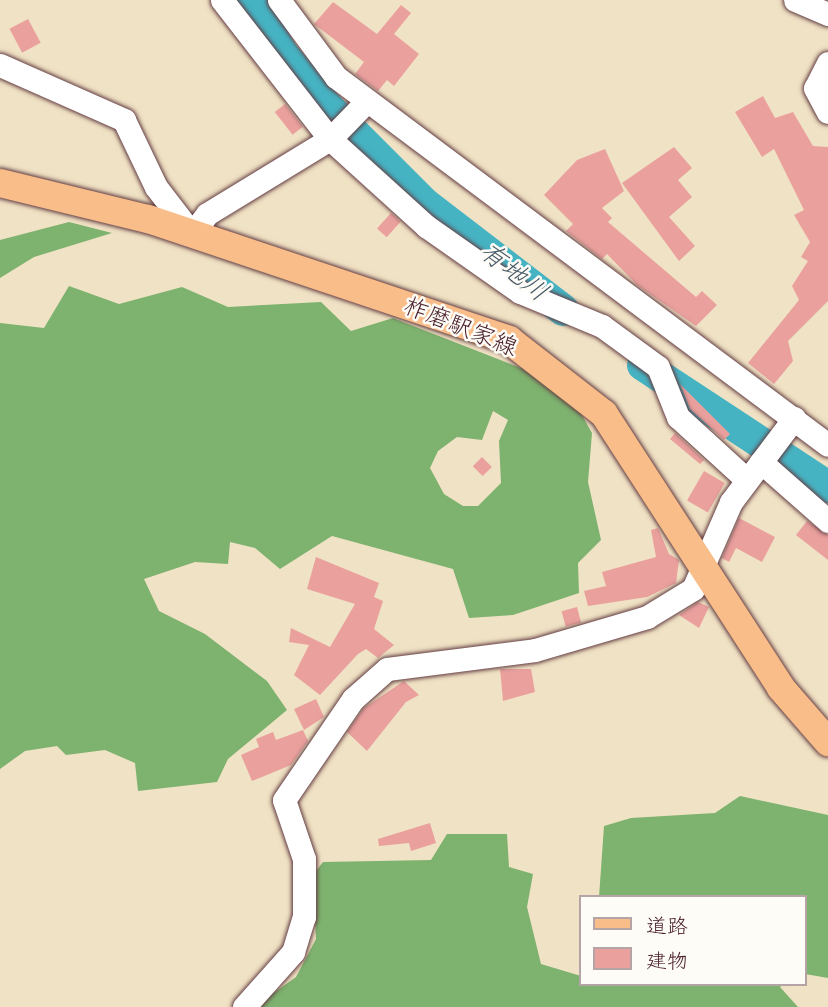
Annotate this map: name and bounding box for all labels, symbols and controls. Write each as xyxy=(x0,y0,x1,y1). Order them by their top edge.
water label: 有地川 xyxy=(474,236,554,308)
street label: 柞磨駅家線 xyxy=(400,290,522,362)
legend xyxy=(580,895,807,986)
text: 道路 xyxy=(646,913,688,938)
text: 建物 xyxy=(646,948,688,973)

